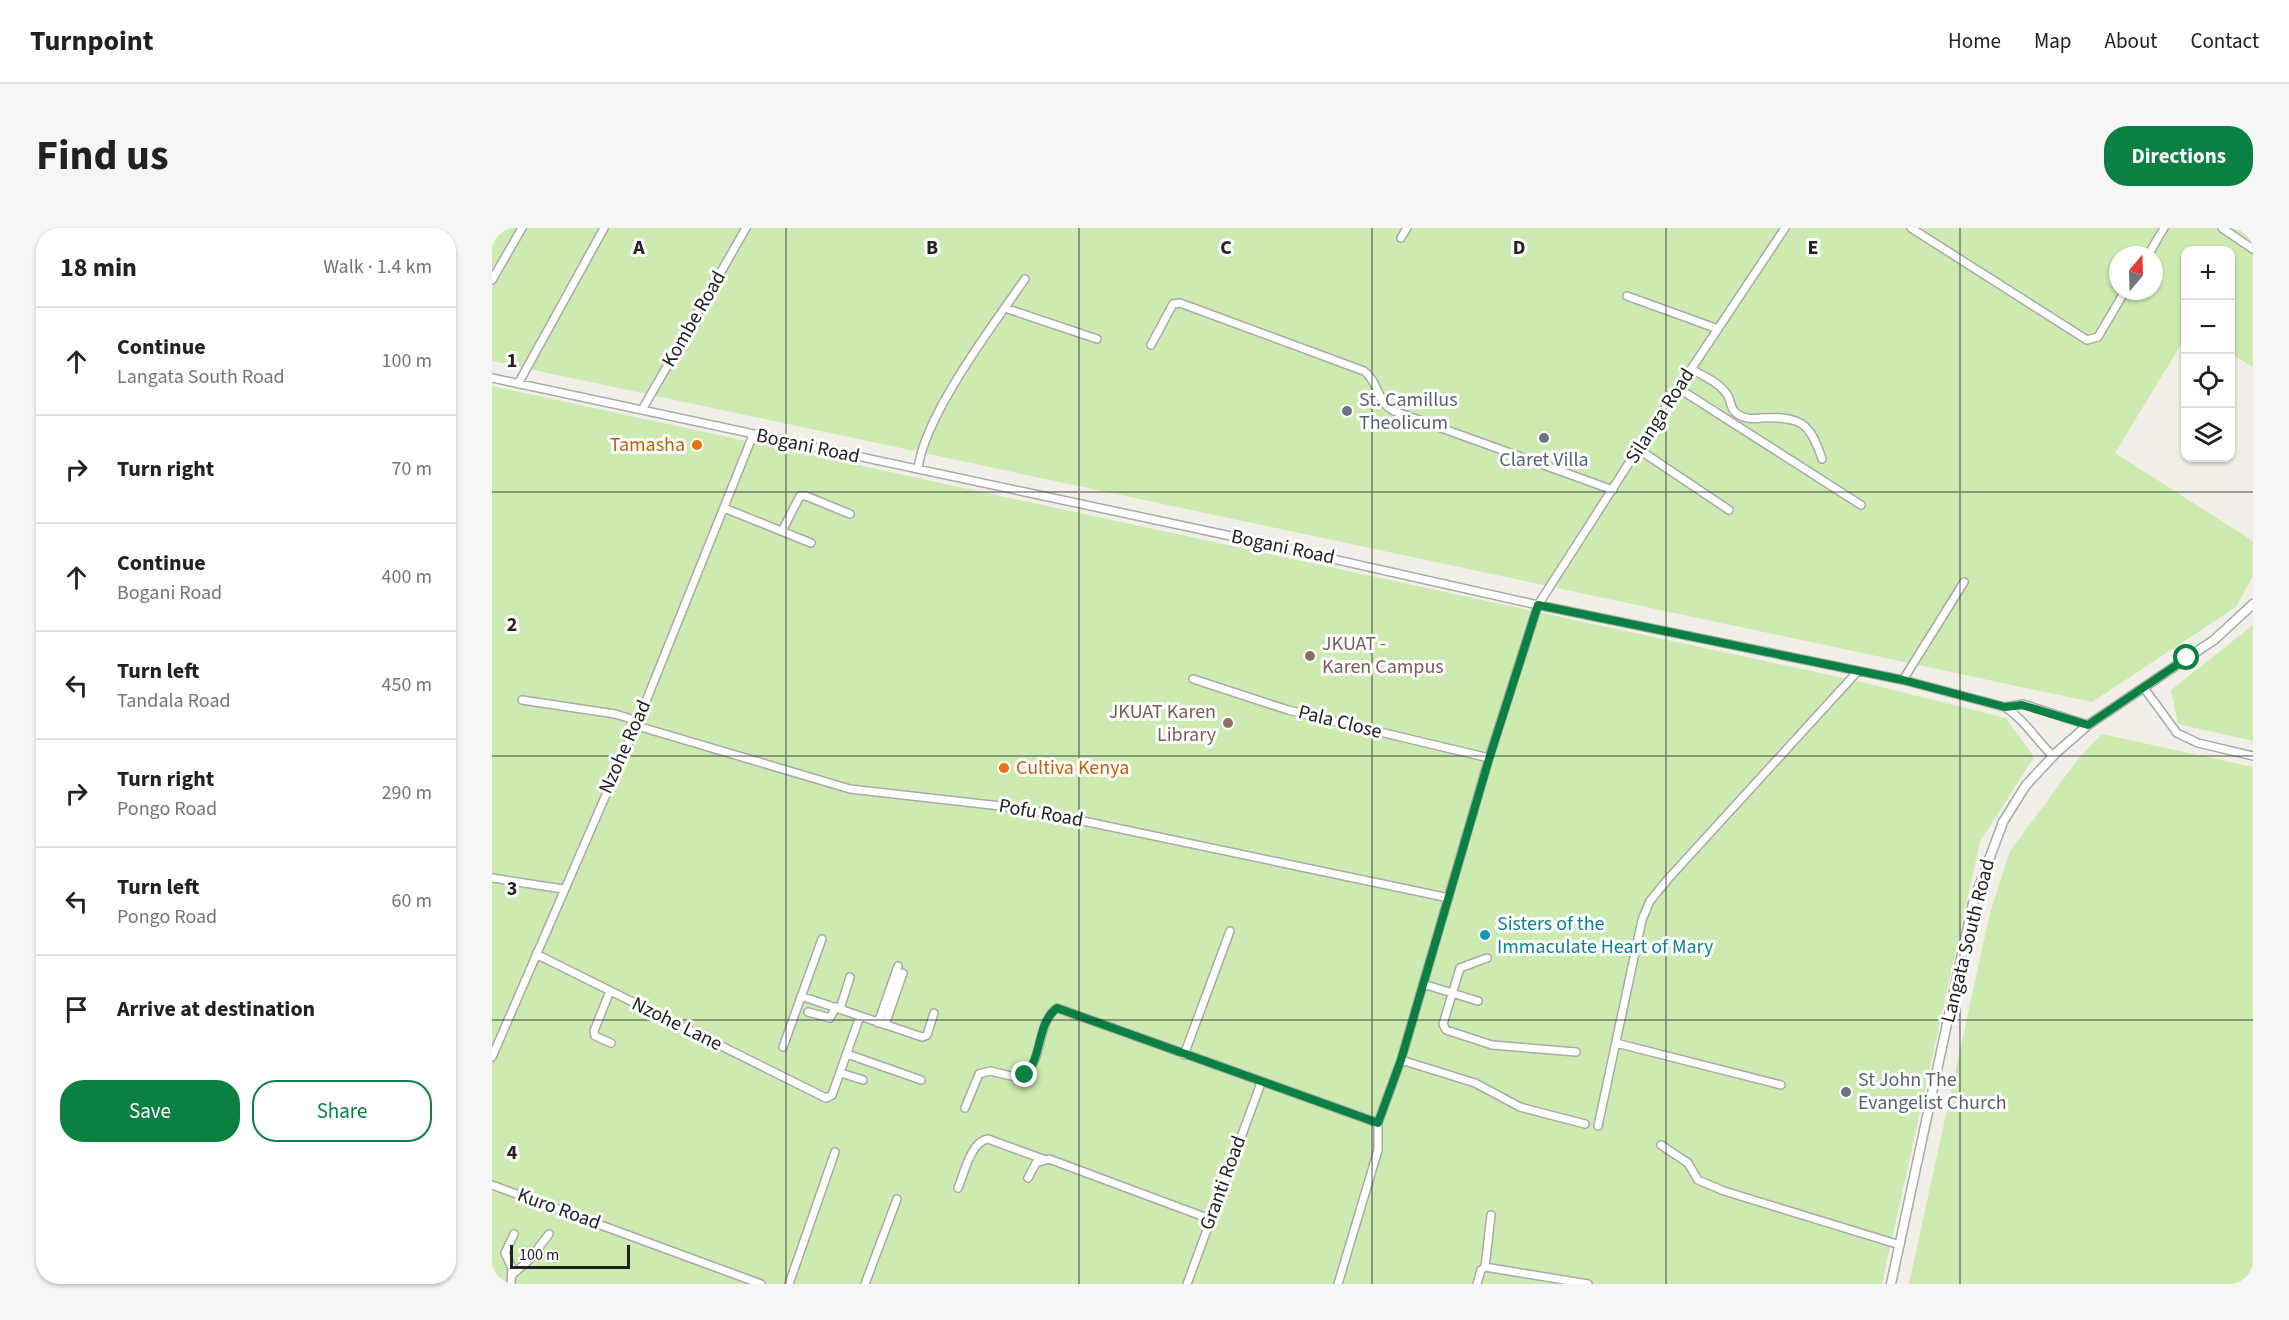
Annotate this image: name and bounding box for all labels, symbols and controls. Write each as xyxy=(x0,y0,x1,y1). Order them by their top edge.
text: Turnpoint xyxy=(30,21,154,61)
text: Home xyxy=(1948,26,2001,56)
text: Map xyxy=(2034,26,2072,56)
text: About xyxy=(2105,26,2157,56)
text: Contact xyxy=(2190,26,2259,56)
text: Find us xyxy=(36,126,169,186)
button: Directions xyxy=(2104,126,2253,186)
text: A xyxy=(632,234,645,262)
text: B xyxy=(926,234,938,262)
text: C xyxy=(1220,234,1232,262)
text: D xyxy=(1513,234,1525,262)
text: E xyxy=(1808,234,1818,262)
north arrow xyxy=(2109,246,2163,300)
map controls xyxy=(2181,246,2235,462)
button: + xyxy=(2181,246,2235,300)
text: 18 min xyxy=(60,249,137,286)
text: Walk · 1.4 km xyxy=(323,253,432,281)
street label: Kombe Road xyxy=(655,266,733,372)
button: − xyxy=(2181,300,2235,354)
text: Continue xyxy=(117,331,206,363)
icon: ahead xyxy=(60,345,93,378)
text: 100 m xyxy=(382,347,432,375)
text: 1 xyxy=(507,347,517,375)
button: locate xyxy=(2181,354,2235,408)
text: Langata South Road xyxy=(117,363,285,391)
street label: Silanga Road xyxy=(1619,363,1701,469)
place label: St. Camillus Theolicum xyxy=(1359,386,1458,437)
marker: St. Camillus Theolicum xyxy=(1340,404,1354,418)
button: layers xyxy=(2181,408,2235,462)
street label: Bogani Road xyxy=(754,421,862,471)
place label: Tamasha xyxy=(610,431,685,459)
marker: Claret Villa xyxy=(1537,431,1551,445)
marker: Tamasha xyxy=(690,438,704,452)
place label: Claret Villa xyxy=(1499,446,1589,474)
icon: right xyxy=(60,453,93,486)
text: Turn right xyxy=(117,453,214,485)
text: 70 m xyxy=(392,455,432,483)
street label: Bogani Road xyxy=(1229,522,1337,572)
text: Continue xyxy=(117,547,206,579)
icon: ahead xyxy=(60,561,93,594)
text: 400 m xyxy=(382,563,432,591)
text: Bogani Road xyxy=(117,579,222,607)
text: 2 xyxy=(507,611,517,639)
place label: JKUAT - Karen Campus xyxy=(1322,630,1444,681)
route start xyxy=(2173,644,2199,670)
marker: JKUAT - Karen Campus xyxy=(1303,649,1317,663)
text: Turn left xyxy=(117,655,199,687)
icon: left xyxy=(60,669,93,702)
text: 450 m xyxy=(382,671,432,699)
text: Tandala Road xyxy=(117,687,231,715)
street label: Nzohe Road xyxy=(592,696,658,798)
place label: JKUAT Karen Library xyxy=(1109,698,1217,749)
street label: Pala Close xyxy=(1295,698,1385,746)
marker: JKUAT Karen Library xyxy=(1221,716,1235,730)
place label: Cultiva Kenya xyxy=(1016,754,1129,782)
marker: Cultiva Kenya xyxy=(997,761,1011,775)
text: Turn right xyxy=(117,763,214,795)
icon: right xyxy=(60,777,93,810)
text: 290 m xyxy=(382,779,432,807)
street label: Pofu Road xyxy=(997,792,1085,834)
text: Pongo Road xyxy=(117,795,217,823)
street label: Langata South Road xyxy=(1934,856,2002,1026)
text: Turn left xyxy=(117,871,199,903)
text: 3 xyxy=(507,875,517,903)
icon: left xyxy=(60,885,93,918)
text: 60 m xyxy=(392,887,432,915)
text: Pongo Road xyxy=(117,903,217,931)
place label: Sisters of the Immaculate Heart of Mary xyxy=(1497,910,1714,961)
marker: Sisters of the Immaculate Heart of Mary xyxy=(1478,928,1492,942)
street label: Nzohe Lane xyxy=(627,990,727,1058)
icon: arrive xyxy=(60,993,93,1026)
text: Arrive at destination xyxy=(117,993,315,1025)
route end xyxy=(1011,1061,1037,1087)
place label: St John The Evangelist Church xyxy=(1858,1066,2007,1117)
button: Save xyxy=(60,1080,240,1142)
button: Share xyxy=(252,1080,432,1142)
marker: St John The Evangelist Church xyxy=(1839,1085,1853,1099)
street label: Granti Road xyxy=(1193,1132,1253,1234)
text: 4 xyxy=(507,1139,518,1167)
street label: Kuro Road xyxy=(513,1181,605,1237)
scale bar xyxy=(510,1242,630,1270)
text: 100 m xyxy=(519,1244,559,1266)

